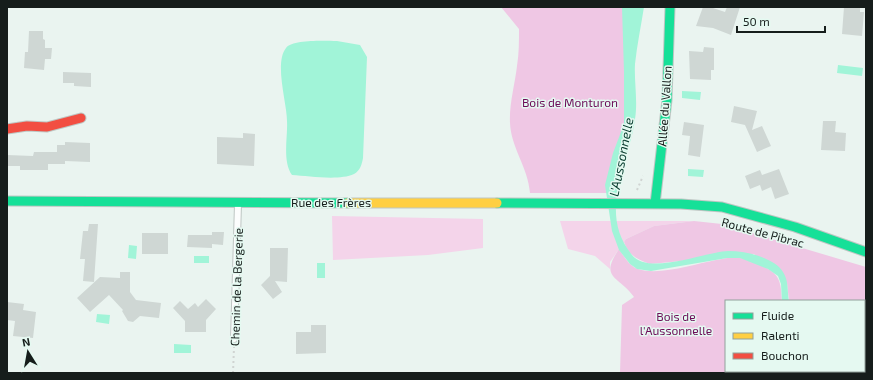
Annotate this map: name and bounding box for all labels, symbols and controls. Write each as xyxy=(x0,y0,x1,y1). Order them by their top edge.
scale bar xyxy=(737,8,825,34)
text: 50 m xyxy=(743,14,770,28)
street label: Allée du Vallon xyxy=(654,65,674,147)
park label: Bois de Monturon xyxy=(522,95,618,109)
water label: L'Aussonnelle xyxy=(605,116,637,198)
street label: Rue des Frères xyxy=(291,195,371,209)
street label: Route de Pibrac xyxy=(720,214,806,250)
street label: Chemin de la Bergerie xyxy=(227,228,245,346)
legend xyxy=(725,300,865,372)
text: Fluide xyxy=(761,308,794,322)
park label: Bois de l'Aussonnelle xyxy=(640,309,712,337)
text: Ralenti xyxy=(761,328,800,342)
north arrow xyxy=(8,332,48,372)
text: N xyxy=(21,335,31,349)
text: Bouchon xyxy=(761,348,809,362)

